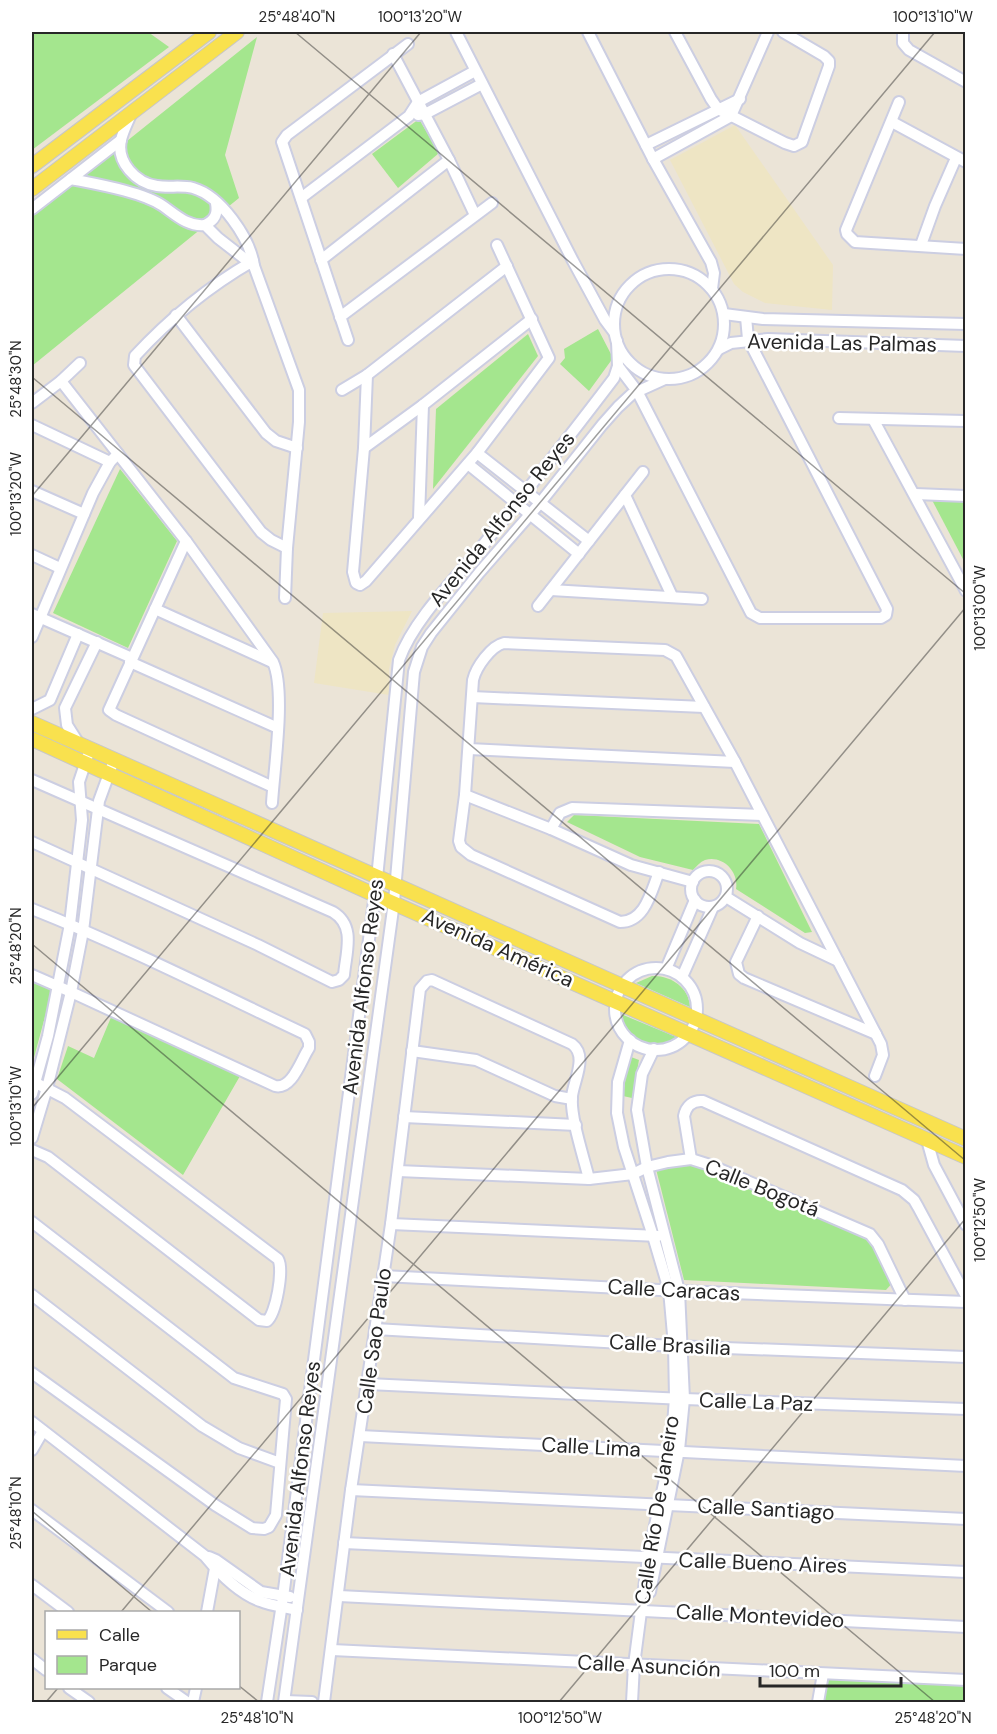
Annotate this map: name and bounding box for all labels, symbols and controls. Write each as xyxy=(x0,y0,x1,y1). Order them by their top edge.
text: 25°48'40"N xyxy=(259,7,335,27)
text: 100°13'20"W xyxy=(378,7,462,27)
text: 100°13'10"W xyxy=(893,7,974,27)
street label: Avenida Las Palmas xyxy=(747,327,937,359)
text: 25°48'30"N xyxy=(6,340,26,418)
street label: Avenida Alfonso Reyes xyxy=(423,426,581,612)
text: 100°13'20"W xyxy=(6,452,26,536)
text: 100°13'00"W xyxy=(970,565,990,651)
street label: Avenida Alfonso Reyes xyxy=(336,877,390,1097)
street label: Avenida América xyxy=(418,902,578,994)
text: 25°48'20"N xyxy=(6,907,26,985)
text: 100°13'10"W xyxy=(6,1065,26,1146)
street label: Calle Bogotá xyxy=(701,1152,823,1224)
text: 100°12'50"W xyxy=(970,1178,990,1262)
street label: Calle Sao Paulo xyxy=(350,1266,398,1416)
street label: Calle Caracas xyxy=(607,1273,741,1307)
street label: Calle Brasilia xyxy=(608,1328,732,1362)
street label: Avenida Alfonso Reyes xyxy=(273,1359,327,1579)
street label: Calle La Paz xyxy=(698,1386,814,1418)
street label: Calle Río De Janeiro xyxy=(628,1413,686,1607)
street label: Calle Lima xyxy=(541,1430,641,1464)
text: 25°48'10"N xyxy=(6,1476,26,1550)
street label: Calle Santiago xyxy=(697,1491,835,1527)
street label: Calle Bueno Aires xyxy=(678,1546,848,1580)
street label: Calle Montevideo xyxy=(675,1598,845,1634)
legend xyxy=(45,1611,240,1689)
text: Calle xyxy=(99,1623,140,1647)
street label: Calle Asunción xyxy=(577,1648,721,1684)
scale bar xyxy=(760,1650,901,1688)
text: Parque xyxy=(99,1653,157,1677)
text: 100 m xyxy=(769,1659,820,1683)
text: 25°48'10"N xyxy=(220,1708,294,1728)
text: 100°12'50"W xyxy=(518,1708,602,1728)
text: 25°48'20"N xyxy=(894,1708,972,1728)

